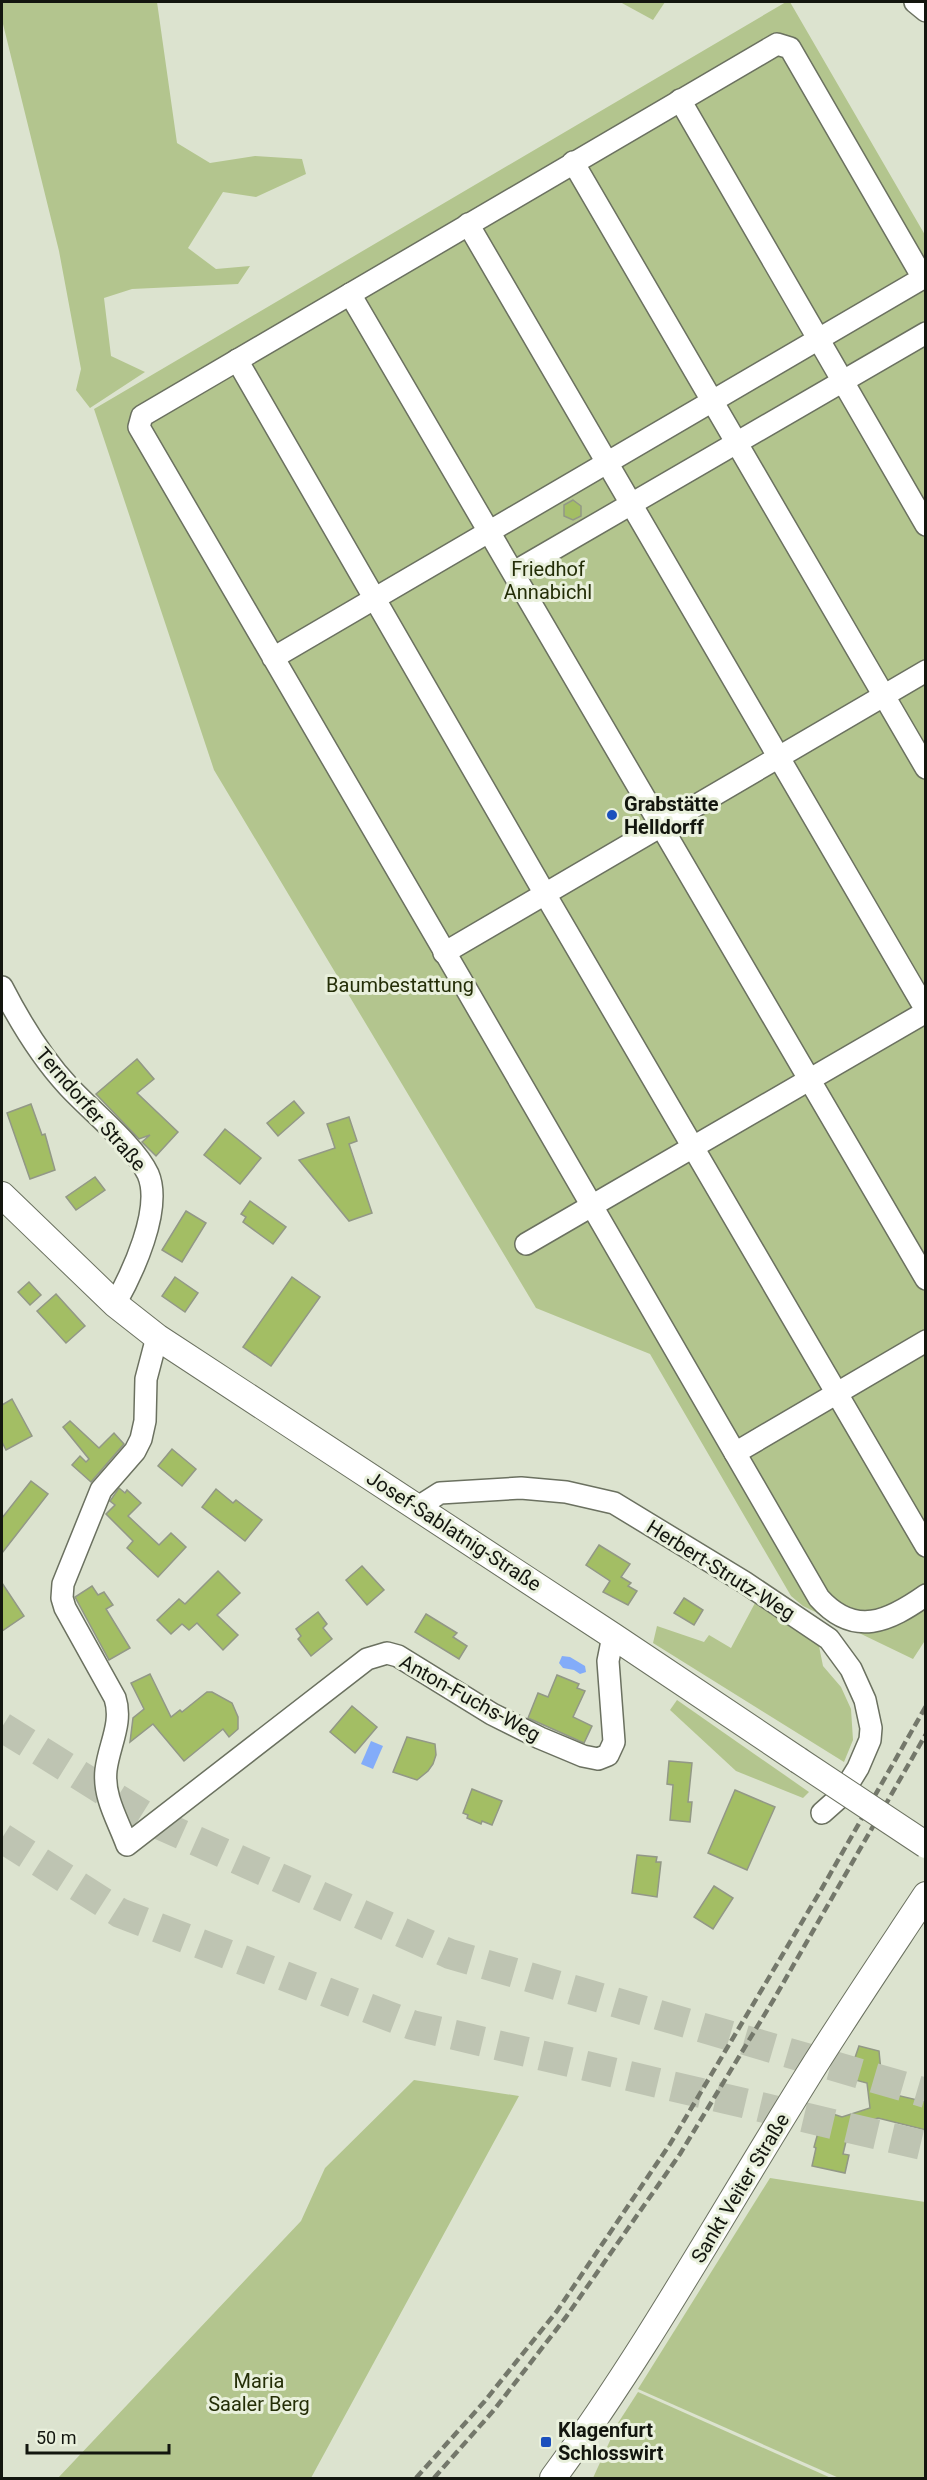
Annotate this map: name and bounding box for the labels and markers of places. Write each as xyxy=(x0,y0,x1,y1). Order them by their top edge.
place label: Grabstätte Helldorff xyxy=(624,792,719,839)
marker: Grabstätte Helldorff xyxy=(605,808,619,822)
place label: Klagenfurt Schlosswirt xyxy=(558,2418,664,2465)
marker: Klagenfurt Schlosswirt xyxy=(539,2435,553,2449)

